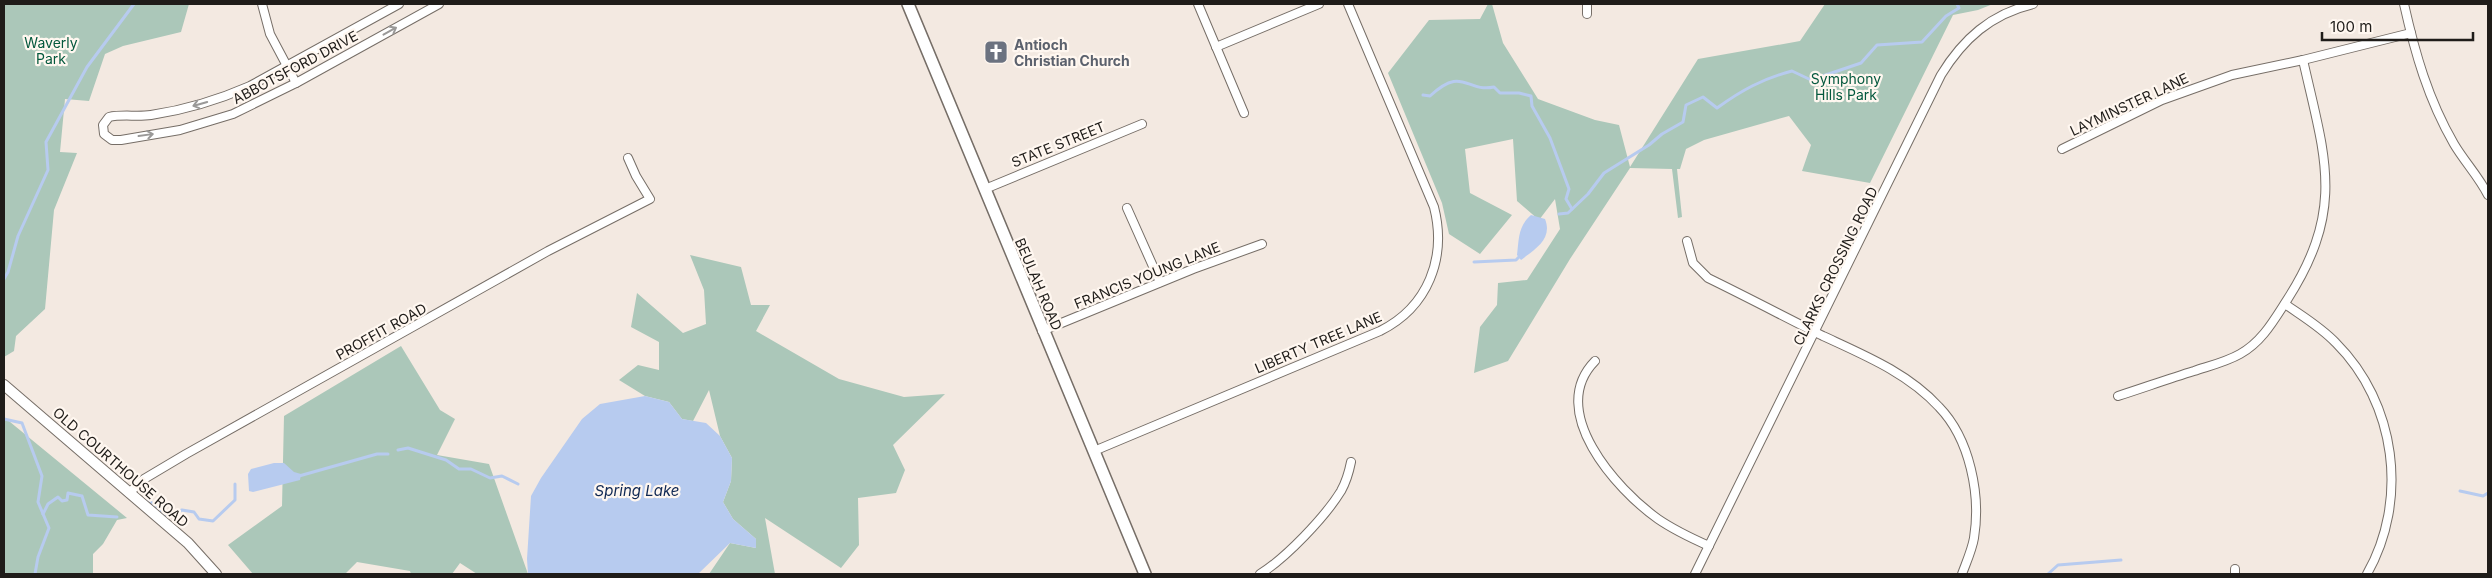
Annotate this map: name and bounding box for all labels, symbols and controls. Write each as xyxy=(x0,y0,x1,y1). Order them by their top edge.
scale bar xyxy=(2322,10,2473,42)
text: 100 m xyxy=(2330,17,2372,36)
one-way arrow xyxy=(382,26,397,36)
street label: ABBOTSFORD DRIVE xyxy=(230,27,360,107)
park label: Waverly Park xyxy=(24,34,78,67)
place label: Antioch Christian Church xyxy=(1014,36,1130,69)
church icon: Antioch Christian Church xyxy=(983,39,1009,65)
street label: LAYMINSTER LANE xyxy=(2067,69,2191,139)
park label: Symphony Hills Park xyxy=(1811,70,1881,103)
one-way arrow xyxy=(192,100,208,110)
street label: STATE STREET xyxy=(1009,117,1107,171)
one-way arrow xyxy=(137,130,153,140)
street label: CLARKS CROSSING ROAD xyxy=(1789,184,1881,348)
street label: BEULAH ROAD xyxy=(1012,235,1066,333)
street label: FRANCIS YOUNG LANE xyxy=(1071,238,1223,312)
street label: PROFFIT ROAD xyxy=(333,299,429,363)
street label: LIBERTY TREE LANE xyxy=(1252,308,1384,376)
street label: OLD COURTHOUSE ROAD xyxy=(50,404,192,530)
water label: Spring Lake xyxy=(595,481,679,500)

